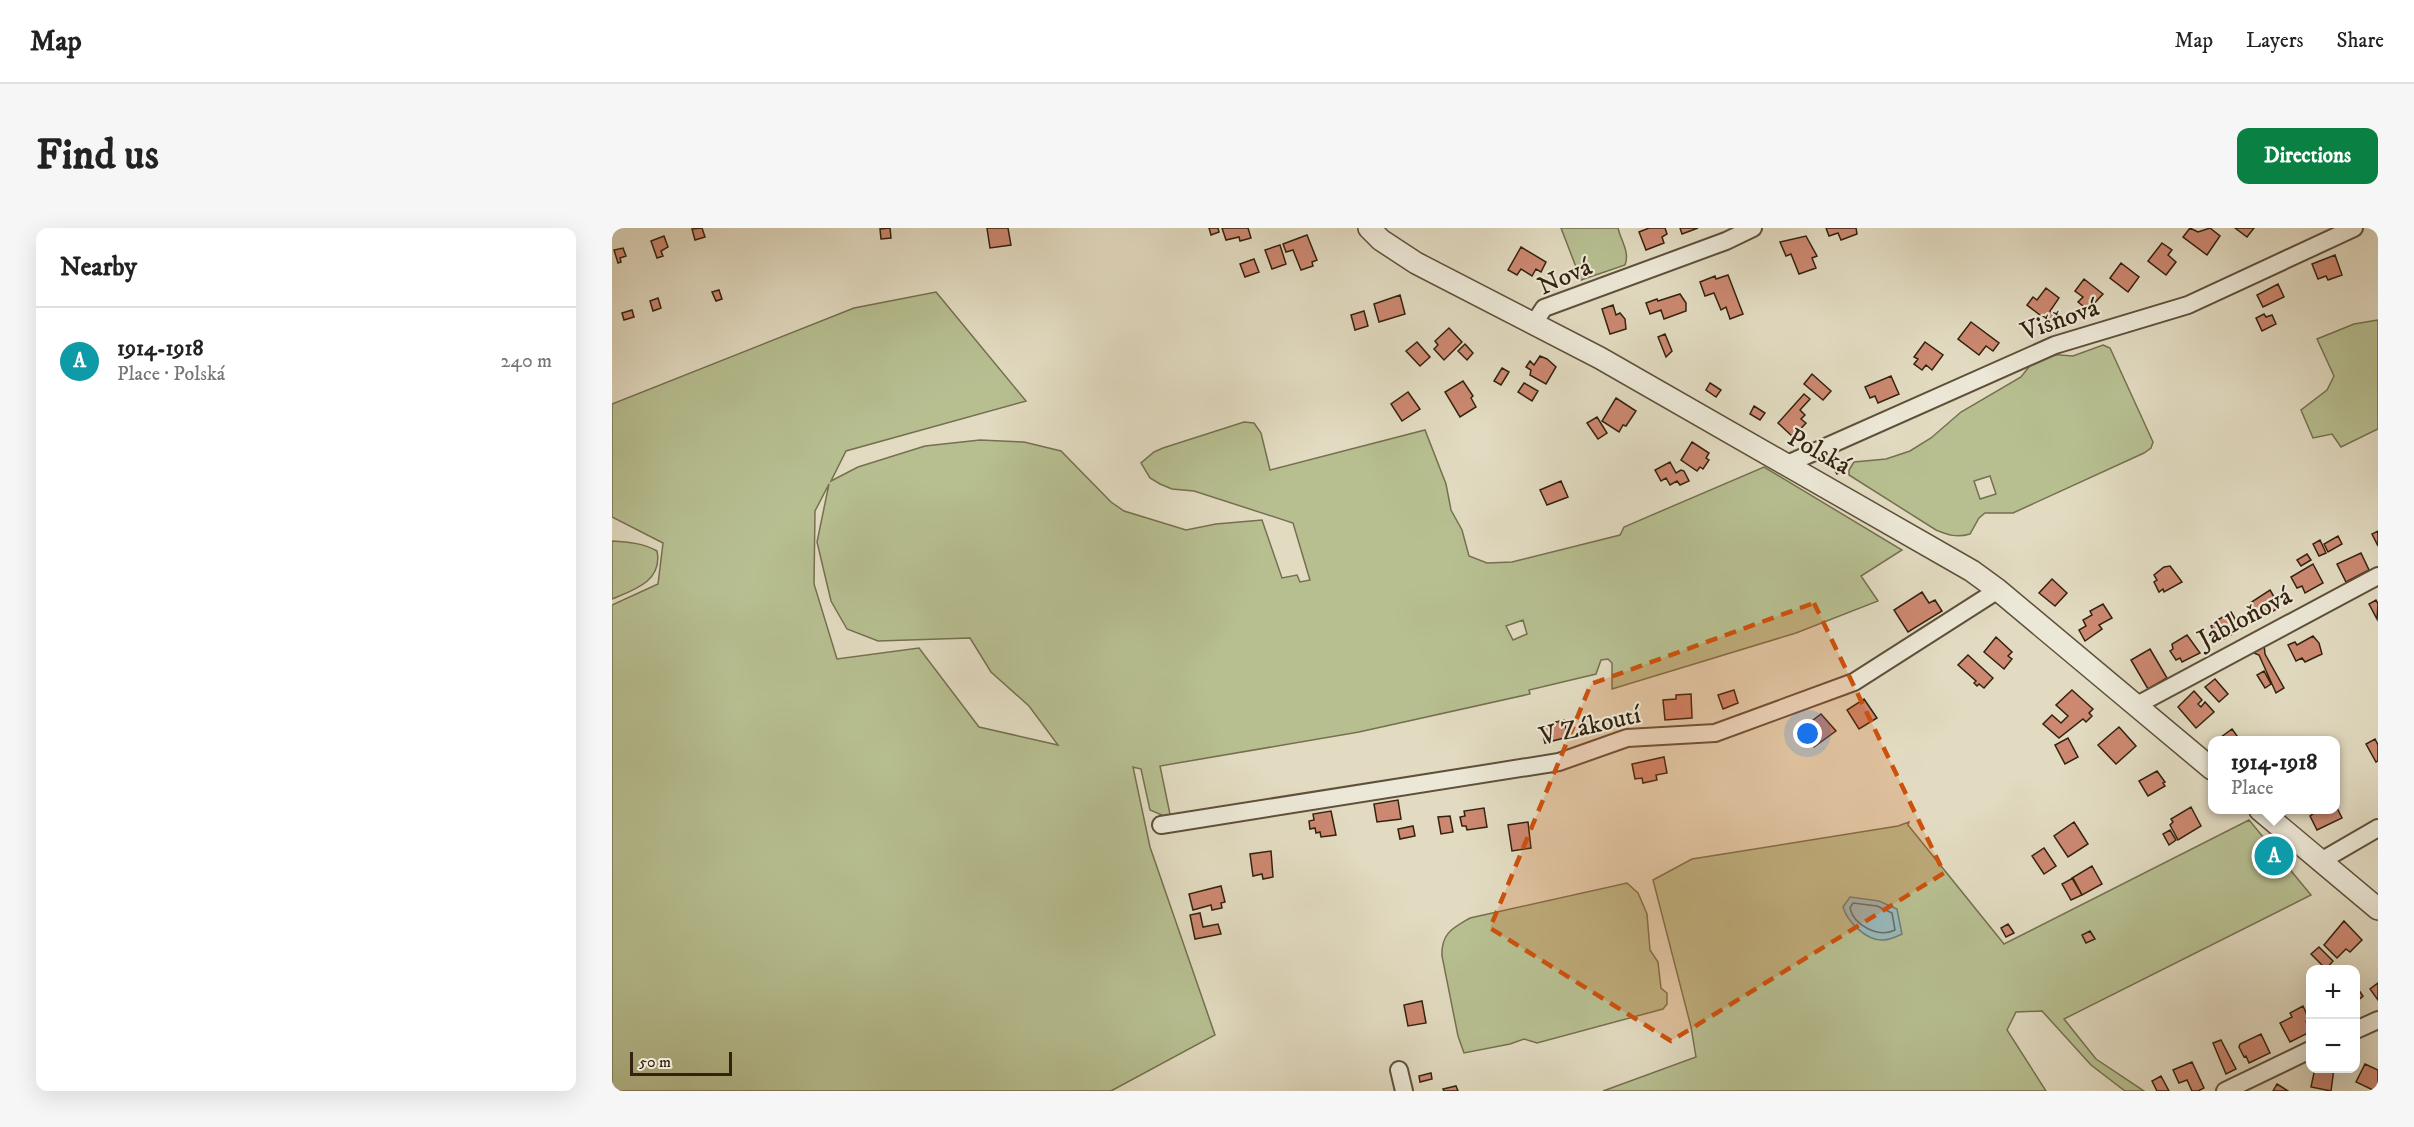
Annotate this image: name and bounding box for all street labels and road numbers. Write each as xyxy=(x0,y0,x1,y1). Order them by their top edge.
street label: Nová xyxy=(1533,251,1597,303)
street label: Višňová xyxy=(2016,291,2103,349)
street label: Polská xyxy=(1781,421,1857,483)
street label: Jabloňová xyxy=(2190,579,2298,657)
street label: V Zákoutí xyxy=(1535,698,1645,754)

